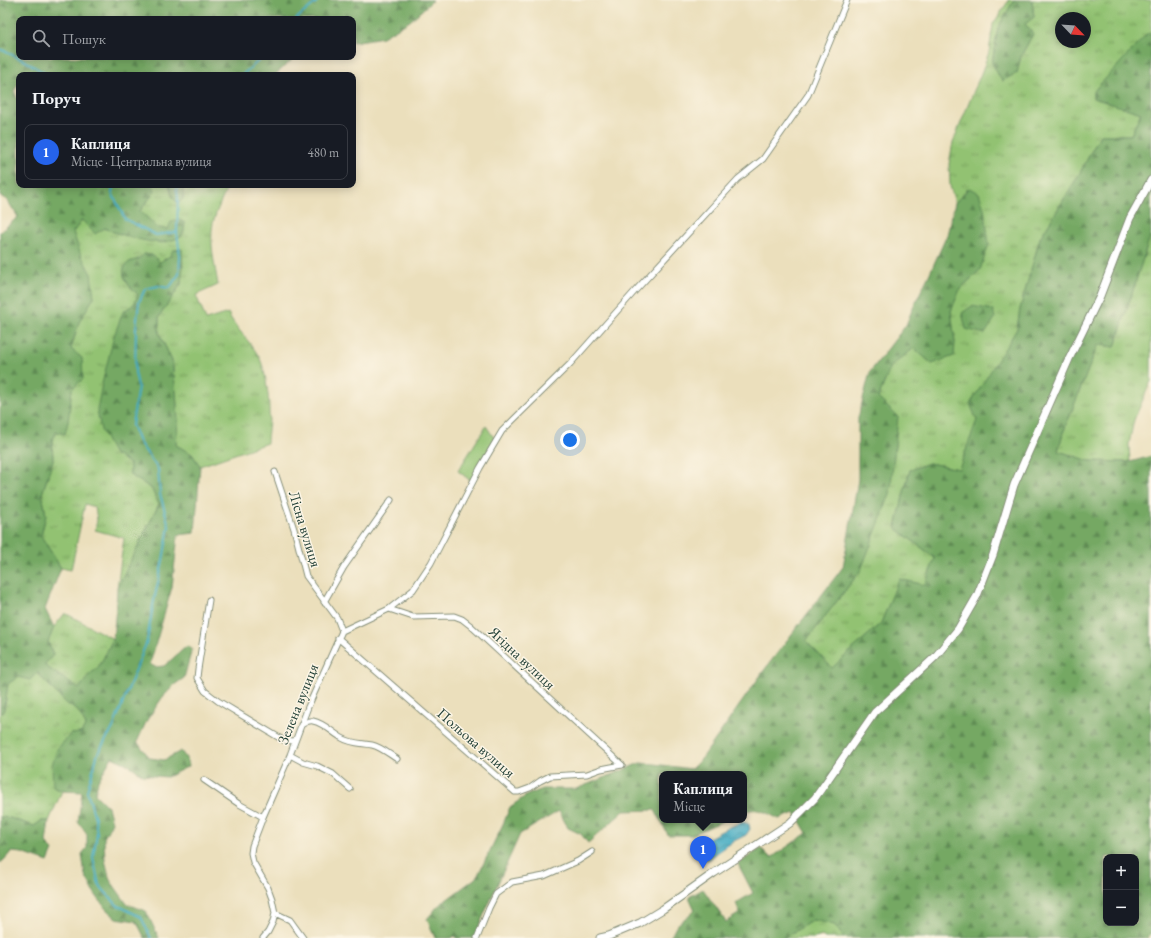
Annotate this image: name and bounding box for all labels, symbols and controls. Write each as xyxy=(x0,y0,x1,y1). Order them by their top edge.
north arrow xyxy=(1055,12,1091,48)
search box xyxy=(16,16,356,60)
icon: search xyxy=(30,27,52,49)
text: Пошук xyxy=(62,29,106,48)
text: Поруч xyxy=(32,87,81,109)
text: Каплиця xyxy=(71,134,131,153)
text: 1 xyxy=(43,144,49,161)
text: 480 m xyxy=(308,144,339,161)
text: Місце · Центральна вулиця xyxy=(71,153,212,170)
your location xyxy=(560,430,580,450)
street label: Лісна вулиця xyxy=(285,488,326,570)
street label: Ягідна вулиця xyxy=(484,621,560,694)
street label: Зелена вулиця xyxy=(273,660,322,747)
street label: Польова вулиця xyxy=(433,704,520,782)
popup xyxy=(659,771,747,823)
text: Каплиця xyxy=(673,779,733,798)
text: Місце xyxy=(673,798,705,815)
pin: 1 xyxy=(690,836,716,869)
map controls xyxy=(1103,854,1139,926)
button: + xyxy=(1103,854,1139,890)
button: − xyxy=(1103,890,1139,926)

